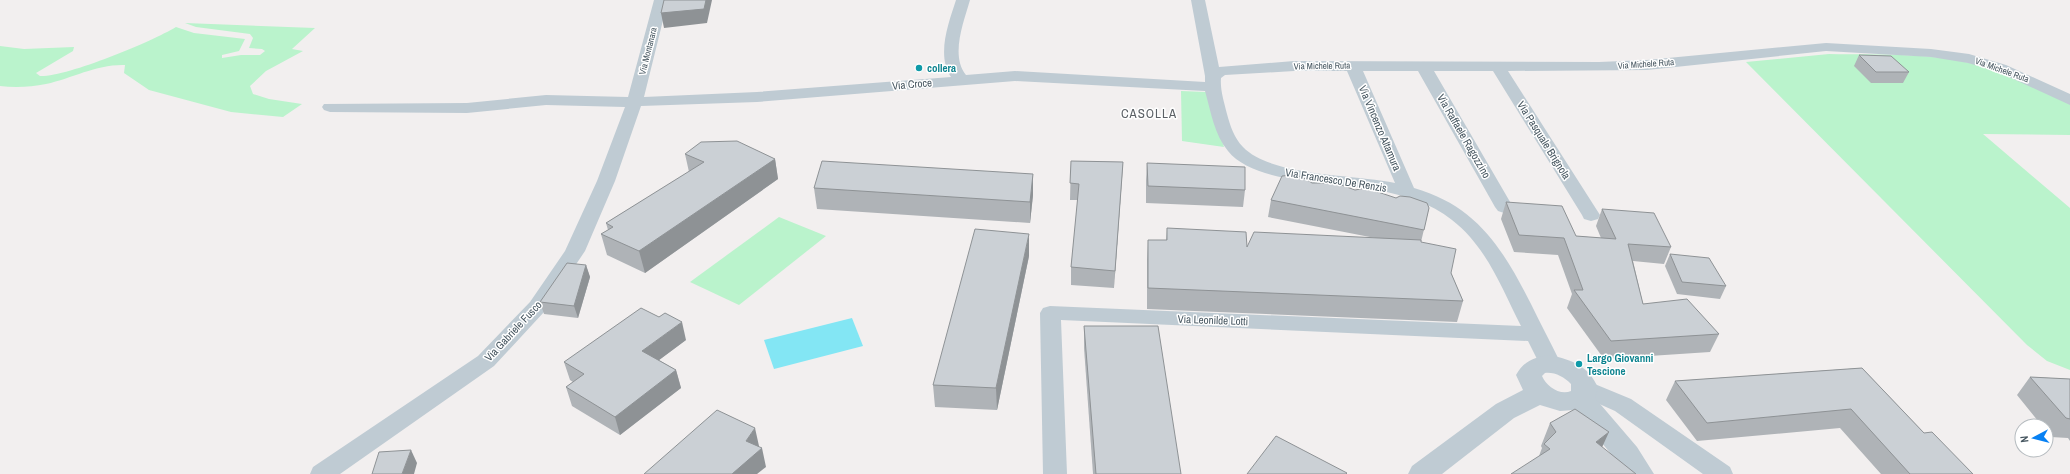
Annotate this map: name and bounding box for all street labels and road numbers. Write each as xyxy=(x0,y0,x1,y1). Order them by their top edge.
street label: Via Montanara xyxy=(636,26,660,76)
street label: Via Michele Ruta xyxy=(1973,55,2031,85)
street label: Via Michele Ruta xyxy=(1617,56,1675,72)
street label: Via Michele Ruta xyxy=(1294,60,1350,72)
street label: Via Croce xyxy=(891,75,933,93)
street label: Via Vincenzo Altamura xyxy=(1356,83,1404,173)
street label: Via Raffaele Ragozzino xyxy=(1434,91,1494,181)
street label: Via Pasquale Brignola xyxy=(1514,98,1574,182)
street label: Via Francesco De Renzis xyxy=(1284,165,1388,195)
street label: Via Gabriele Fusco xyxy=(481,298,545,364)
street label: Via Leonilde Lotti xyxy=(1177,312,1249,328)

